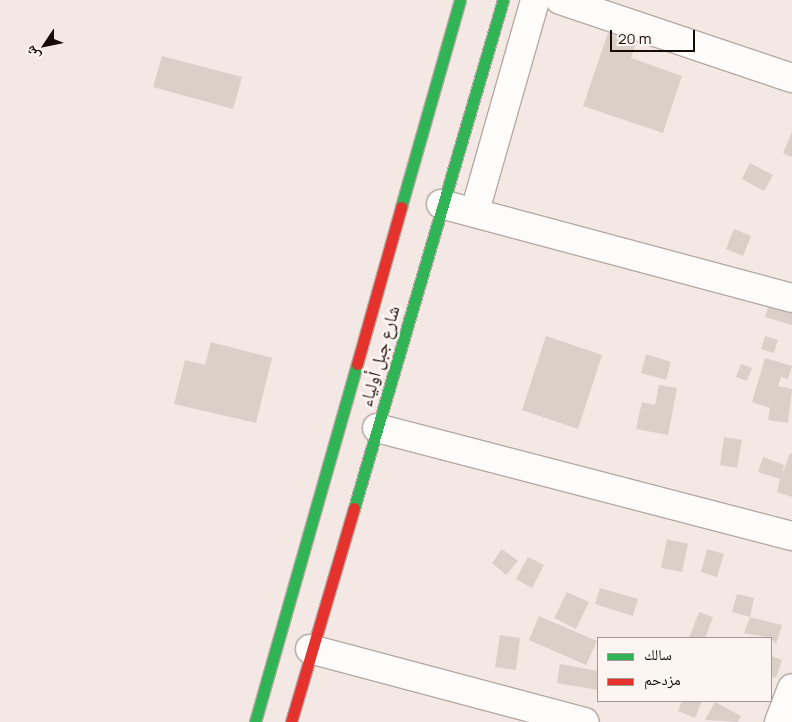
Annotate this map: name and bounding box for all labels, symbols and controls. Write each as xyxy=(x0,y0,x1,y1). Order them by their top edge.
north arrow xyxy=(20,20,70,70)
scale bar xyxy=(612,20,697,52)
text: 20 m xyxy=(618,28,651,49)
text: ش xyxy=(20,42,44,65)
street label: شارع جبل أولياء xyxy=(354,303,404,409)
legend xyxy=(597,637,772,702)
text: سالك xyxy=(644,644,672,665)
text: مزدحم xyxy=(644,669,681,690)

